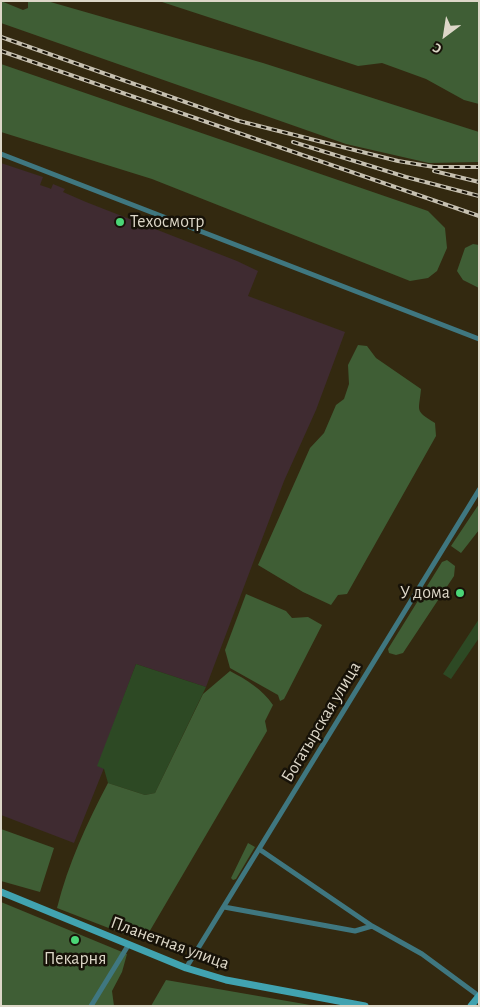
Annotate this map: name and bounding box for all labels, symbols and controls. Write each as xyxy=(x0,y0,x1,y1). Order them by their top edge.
north arrow xyxy=(420,10,470,60)
text: С xyxy=(430,40,444,56)
place label: Техосмотр xyxy=(130,211,204,233)
marker: Техосмотр xyxy=(114,216,126,228)
place label: У дома xyxy=(400,582,450,604)
marker: У дома xyxy=(454,587,466,599)
street label: Богатырская улица xyxy=(276,658,366,786)
street label: Планетная улица xyxy=(108,912,232,974)
marker: Пекарня xyxy=(69,934,81,946)
place label: Пекарня xyxy=(44,948,106,970)

